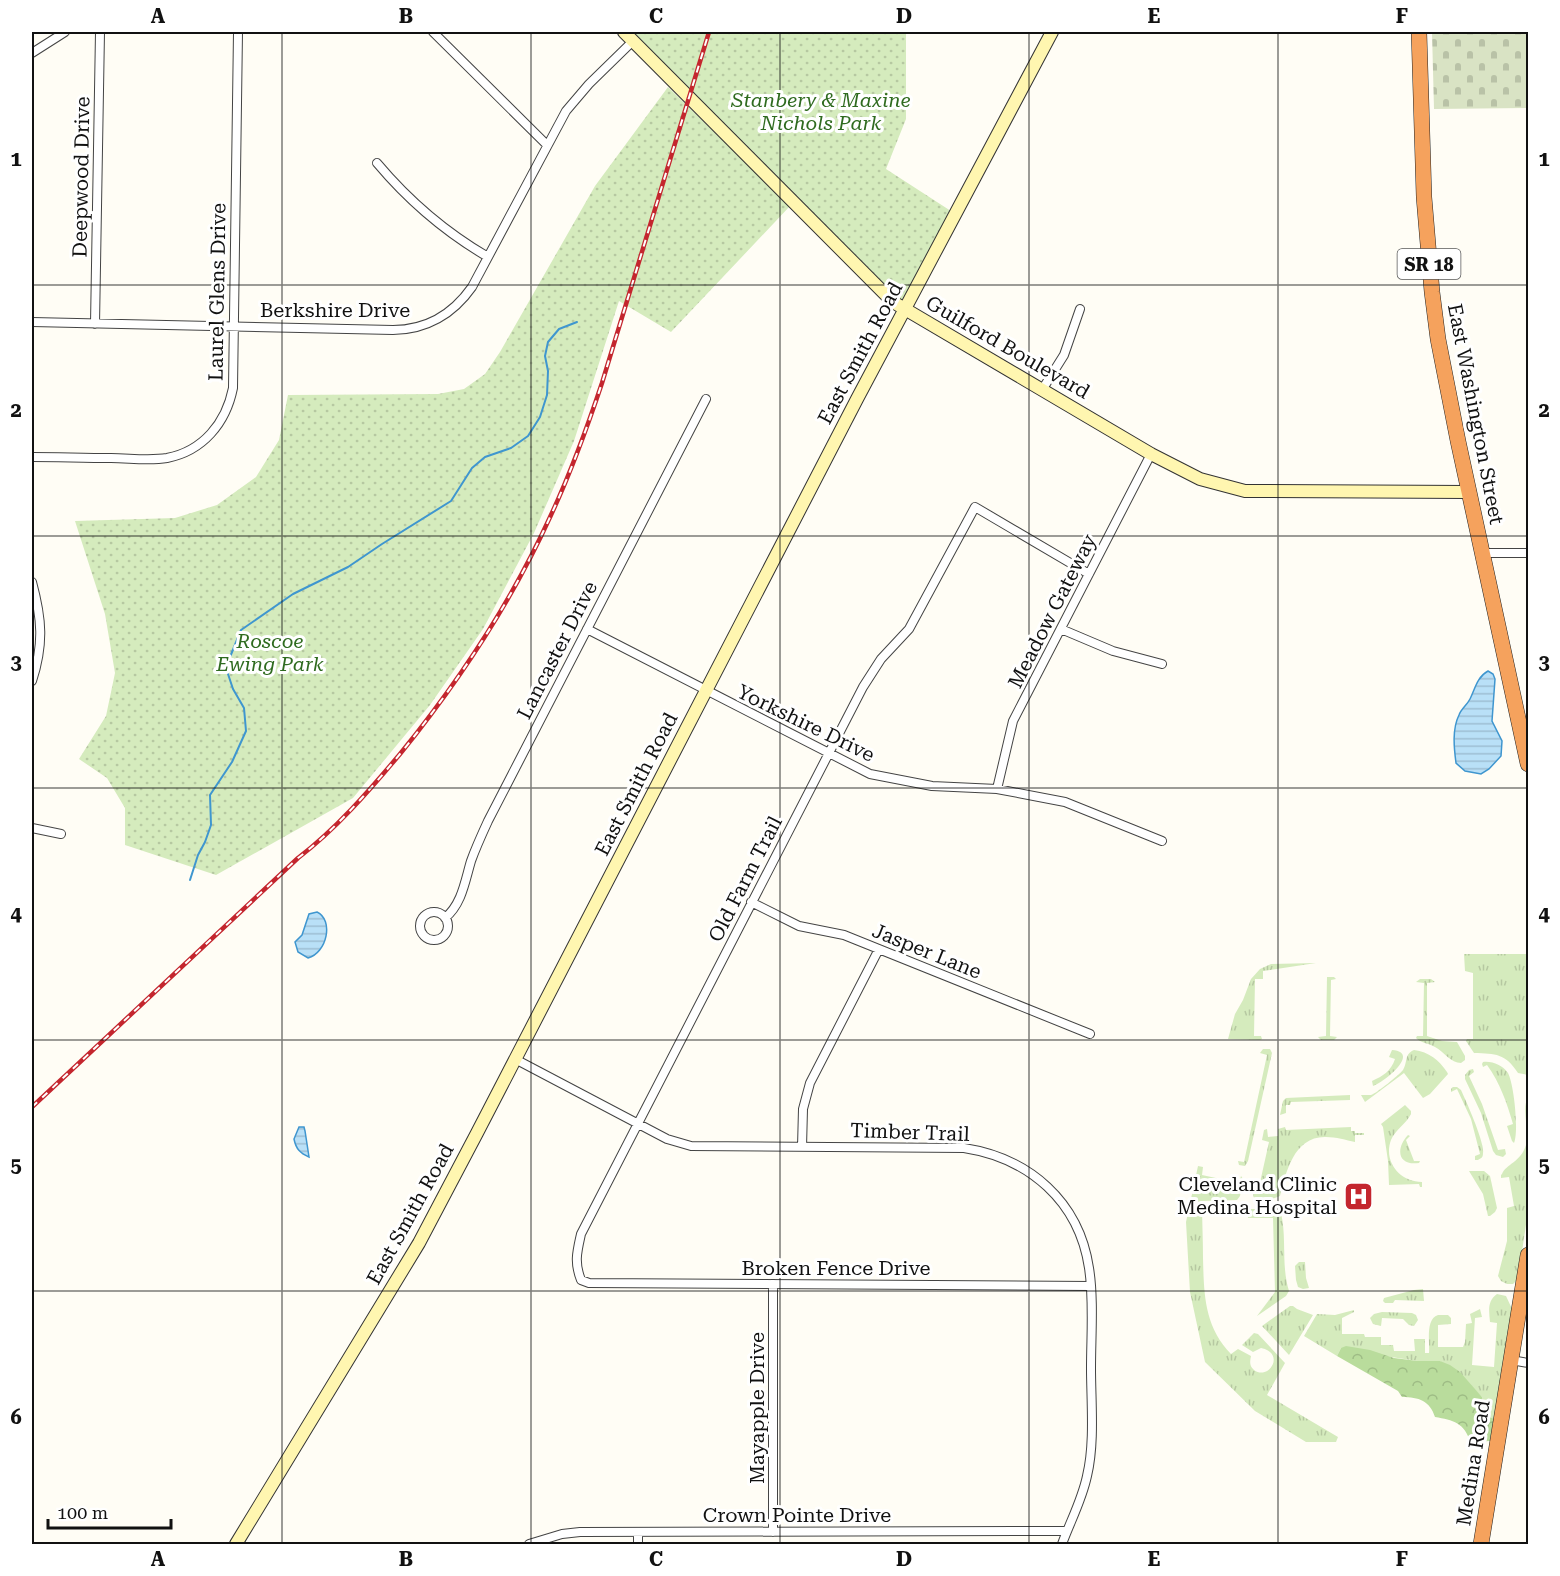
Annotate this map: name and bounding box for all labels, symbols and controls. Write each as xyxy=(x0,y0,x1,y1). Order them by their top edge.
text: A xyxy=(151,4,166,28)
text: B xyxy=(399,4,413,28)
text: C xyxy=(649,4,663,28)
text: D xyxy=(896,4,912,28)
text: E xyxy=(1148,4,1161,28)
text: F xyxy=(1396,4,1408,28)
park label: Stanbery & Maxine Nichols Park xyxy=(730,88,911,135)
street label: Deepwood Drive xyxy=(68,96,94,258)
text: 1 xyxy=(10,147,22,171)
text: 1 xyxy=(1538,147,1550,171)
street label: Laurel Glens Drive xyxy=(203,203,231,381)
road number: SR 18 xyxy=(1398,249,1460,279)
street label: East Smith Road xyxy=(812,278,908,428)
street label: Guilford Boulevard xyxy=(922,290,1094,404)
street label: Berkshire Drive xyxy=(260,298,410,322)
street label: East Washington Street xyxy=(1443,302,1509,527)
text: 2 xyxy=(10,398,22,422)
text: 2 xyxy=(1538,398,1550,422)
street label: Meadow Gateway xyxy=(1003,530,1101,692)
street label: Lancaster Drive xyxy=(512,577,602,723)
park label: Roscoe Ewing Park xyxy=(215,629,324,676)
text: 3 xyxy=(10,650,22,674)
text: 3 xyxy=(1538,650,1550,674)
street label: Yorkshire Drive xyxy=(733,679,879,767)
street label: East Smith Road xyxy=(590,708,683,860)
street label: Old Farm Trail xyxy=(703,812,787,946)
text: 4 xyxy=(10,902,22,926)
text: 4 xyxy=(1538,902,1550,926)
street label: Jasper Lane xyxy=(869,918,985,984)
street label: Timber Trail xyxy=(850,1118,970,1146)
street label: East Smith Road xyxy=(361,1139,459,1289)
text: 5 xyxy=(10,1153,22,1177)
text: 5 xyxy=(1538,1153,1550,1177)
place label: Cleveland Clinic Medina Hospital xyxy=(1177,1172,1337,1219)
hospital icon: Cleveland Clinic Medina Hospital xyxy=(1342,1180,1374,1212)
street label: Broken Fence Drive xyxy=(741,1256,931,1280)
street label: Mayapple Drive xyxy=(745,1332,769,1484)
street label: Medina Road xyxy=(1451,1398,1495,1528)
text: 6 xyxy=(10,1405,22,1429)
text: 6 xyxy=(1538,1405,1550,1429)
scale bar xyxy=(48,1492,171,1530)
text: 100 m xyxy=(57,1502,108,1523)
street label: Crown Pointe Drive xyxy=(703,1503,891,1527)
text: A xyxy=(151,1547,166,1571)
text: B xyxy=(399,1547,413,1571)
text: C xyxy=(649,1547,663,1571)
text: D xyxy=(896,1547,912,1571)
text: E xyxy=(1148,1547,1161,1571)
text: F xyxy=(1396,1547,1408,1571)

